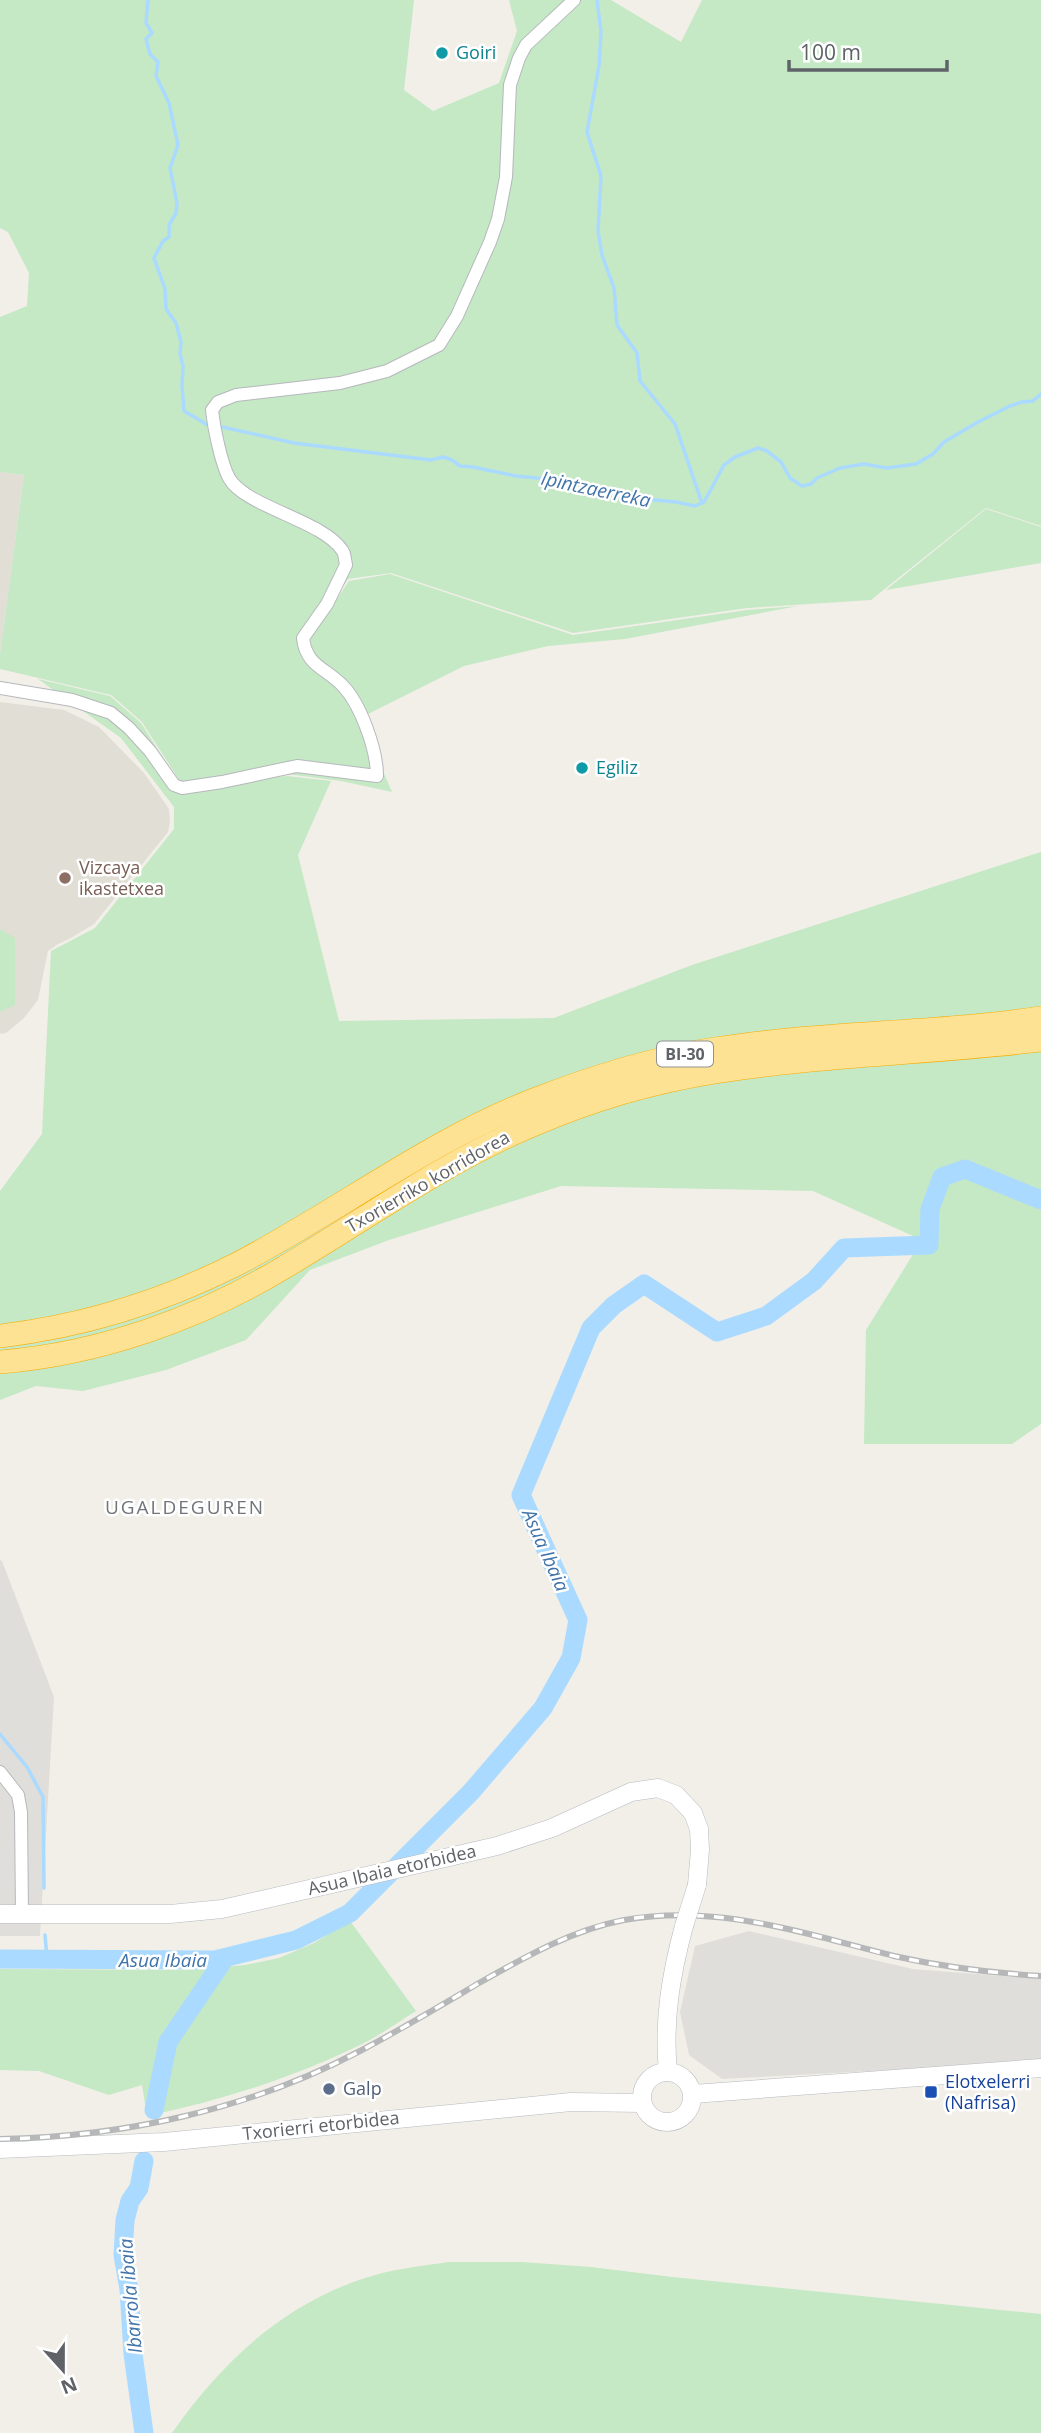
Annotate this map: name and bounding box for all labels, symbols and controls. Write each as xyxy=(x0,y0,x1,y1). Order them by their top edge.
scale bar xyxy=(789,28,946,72)
text: 100 m xyxy=(800,38,861,66)
place label: Goiri xyxy=(456,40,496,64)
marker: Goiri xyxy=(434,45,450,61)
water label: Ipintzaerreka xyxy=(539,465,653,513)
place label: Egiliz xyxy=(596,755,638,779)
marker: Egiliz xyxy=(574,760,590,776)
place label: Vizcaya ikastetxea xyxy=(79,855,164,900)
marker: Vizcaya ikastetxea xyxy=(57,870,73,886)
road number: BI-30 xyxy=(657,1042,713,1066)
street label: Txorierriko korridorea xyxy=(341,1124,514,1238)
district label: UGALDEGUREN xyxy=(105,1494,265,1520)
water label: Asua Ibaia xyxy=(515,1503,576,1596)
street label: Asua Ibaia etorbidea xyxy=(305,1838,478,1900)
water label: Asua Ibaia xyxy=(117,1947,207,1973)
place label: Elotxelerri (Nafrisa) xyxy=(945,2069,1030,2114)
place label: Galp xyxy=(343,2076,382,2100)
marker: Galp xyxy=(321,2081,337,2097)
marker: Elotxelerri (Nafrisa) xyxy=(923,2084,939,2100)
street label: Txorierri etorbidea xyxy=(241,2105,400,2145)
water label: Ibarrola ibaia xyxy=(112,2237,148,2354)
north arrow xyxy=(28,2335,98,2405)
text: N xyxy=(57,2371,81,2401)

